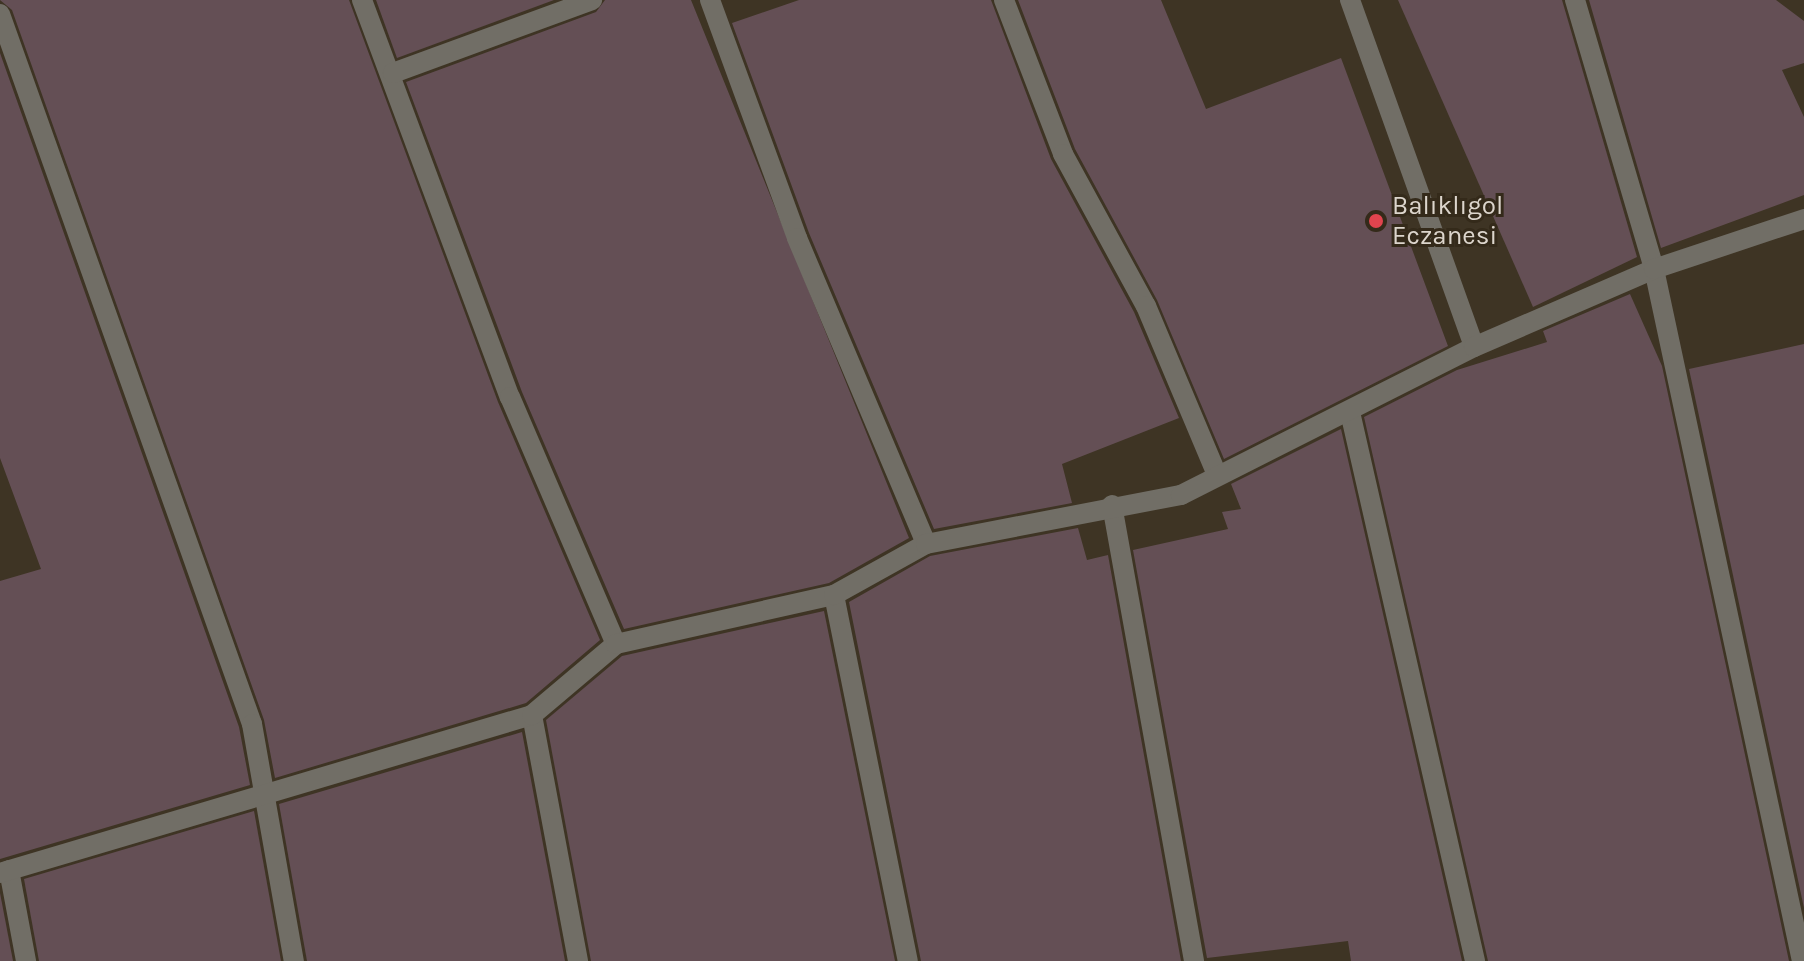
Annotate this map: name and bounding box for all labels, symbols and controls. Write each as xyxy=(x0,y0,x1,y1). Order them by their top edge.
place label: Balıklıgol Eczanesi xyxy=(1392,190,1503,252)
marker: Balıklıgol Eczanesi xyxy=(1367,212,1385,230)

